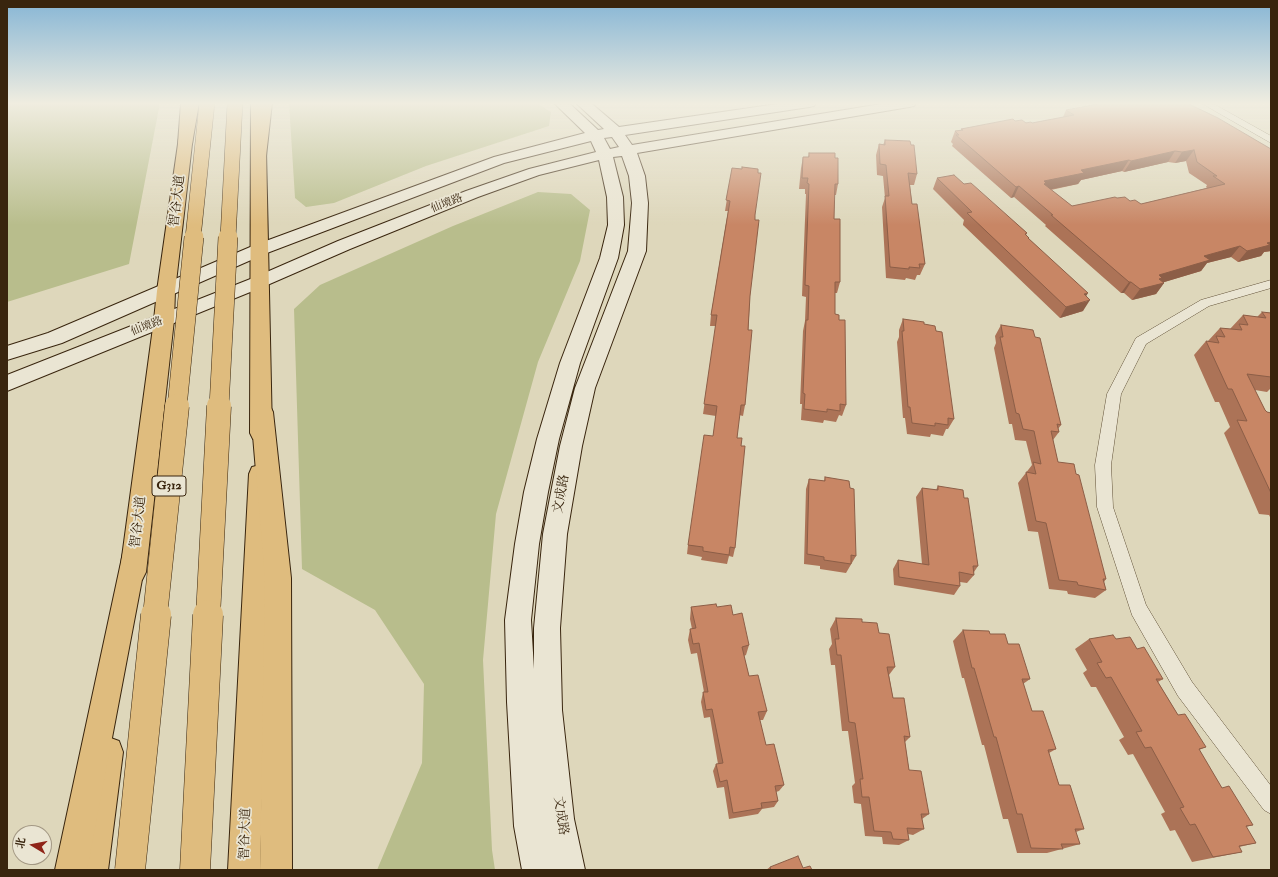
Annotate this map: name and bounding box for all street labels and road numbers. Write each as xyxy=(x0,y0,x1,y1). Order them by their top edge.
street label: 智谷大道 xyxy=(167,174,189,228)
street label: 仙境路 xyxy=(429,192,465,216)
street label: 仙境路 xyxy=(129,315,165,339)
street label: 文成路 xyxy=(551,473,573,515)
road number: G312 xyxy=(152,476,186,496)
street label: 智谷大道 xyxy=(128,495,150,549)
street label: 文成路 xyxy=(550,796,570,836)
street label: 智谷大道 xyxy=(237,808,255,860)

